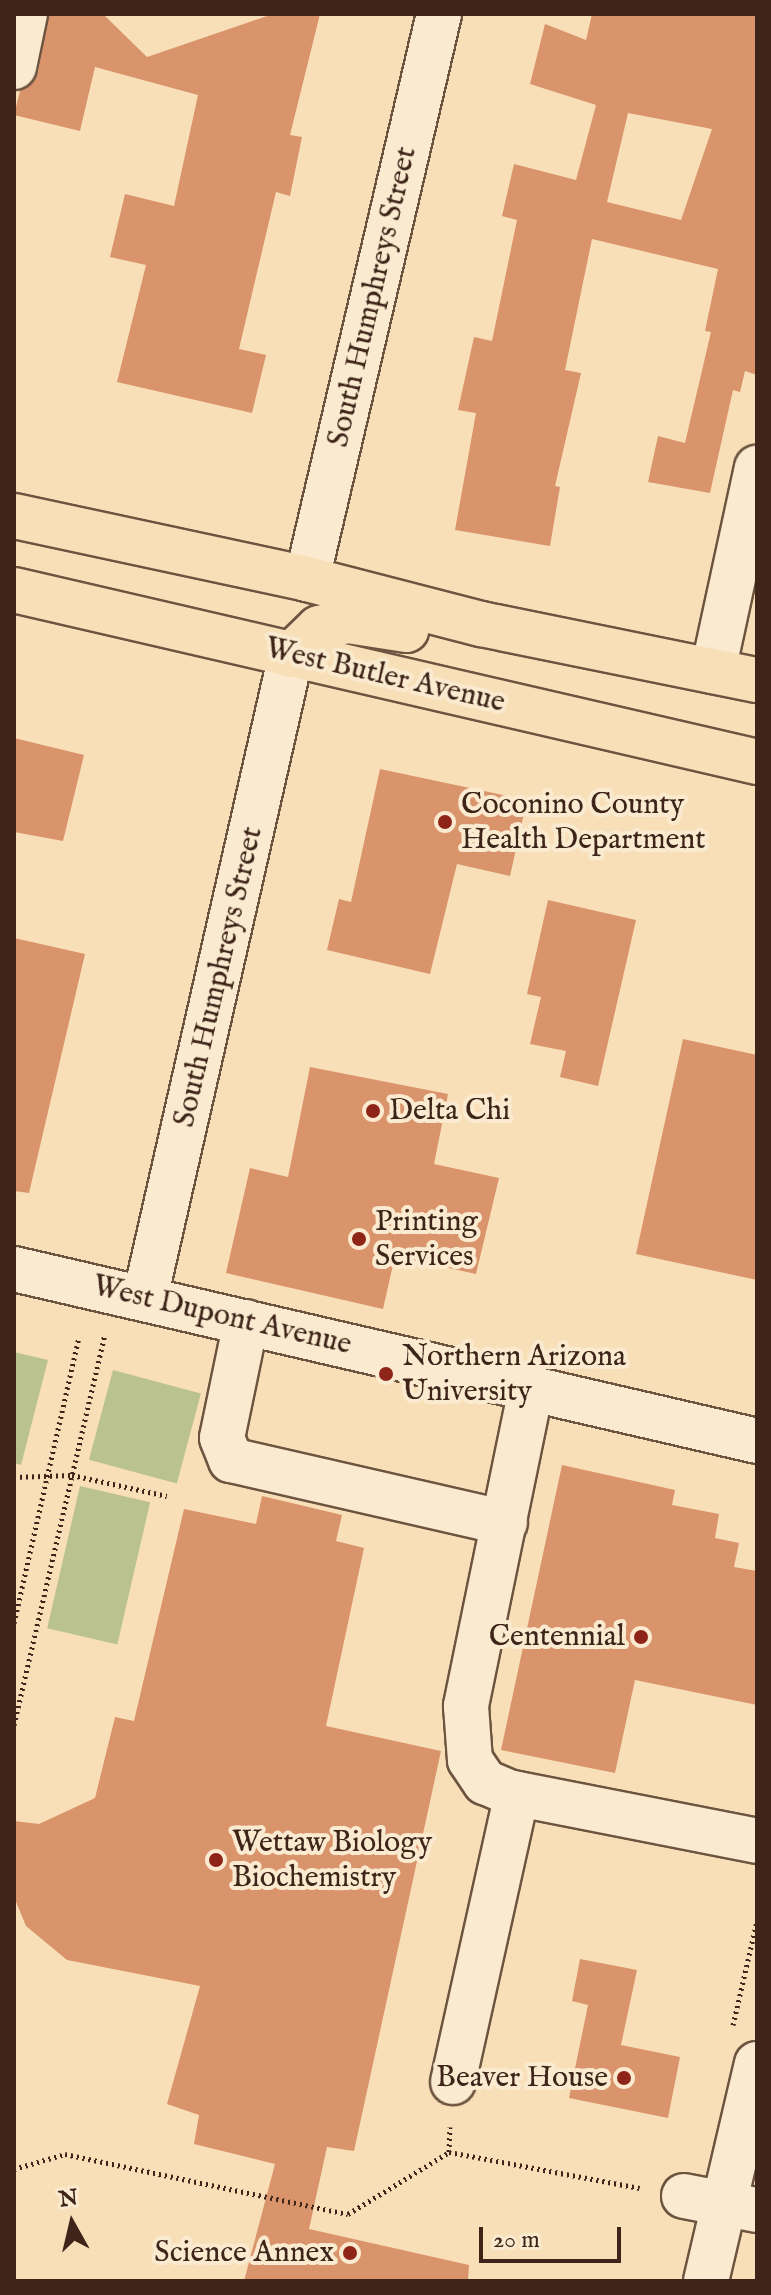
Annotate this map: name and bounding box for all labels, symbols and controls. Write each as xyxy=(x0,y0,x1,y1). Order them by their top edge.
street label: South Humphreys Street xyxy=(321,143,425,451)
street label: West Butler Avenue xyxy=(262,631,508,721)
place label: Coconino County Health Department xyxy=(461,787,706,858)
marker: Coconino County Health Department xyxy=(436,813,454,831)
street label: South Humphreys Street xyxy=(167,823,271,1131)
place label: Delta Chi xyxy=(389,1093,510,1129)
marker: Delta Chi xyxy=(364,1102,382,1120)
place label: Printing Services xyxy=(375,1204,478,1274)
marker: Printing Services xyxy=(350,1230,368,1248)
street label: West Dupont Avenue xyxy=(89,1269,355,1363)
place label: Northern Arizona University xyxy=(402,1339,626,1410)
marker: Northern Arizona University xyxy=(377,1365,395,1383)
place label: Centennial xyxy=(489,1619,625,1655)
marker: Centennial xyxy=(632,1628,650,1646)
place label: Wettaw Biology Biochemistry xyxy=(232,1825,432,1896)
marker: Wettaw Biology Biochemistry xyxy=(207,1851,225,1869)
place label: Beaver House xyxy=(436,2060,608,2096)
marker: Beaver House xyxy=(615,2069,633,2087)
north arrow xyxy=(32,2183,112,2263)
text: N xyxy=(57,2184,80,2214)
scale bar xyxy=(483,2211,625,2261)
text: 20 m xyxy=(493,2225,540,2256)
place label: Science Annex xyxy=(154,2235,334,2271)
marker: Science Annex xyxy=(341,2244,359,2262)

